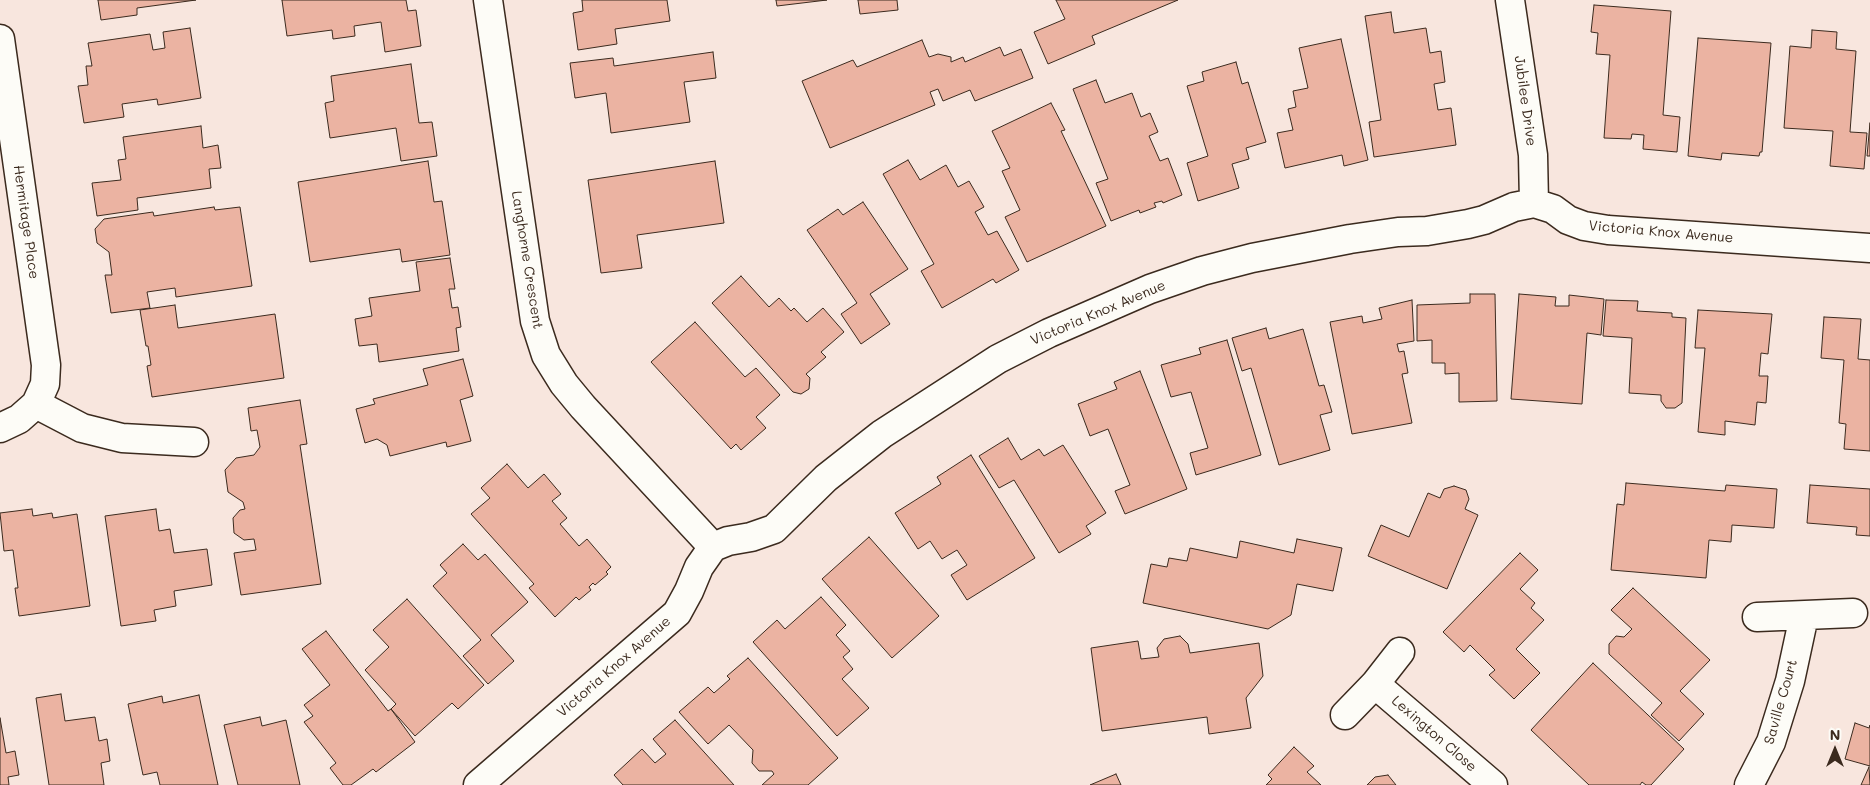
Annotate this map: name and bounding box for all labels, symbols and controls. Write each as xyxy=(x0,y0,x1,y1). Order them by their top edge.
street label: Jubilee Drive xyxy=(1510,55,1540,147)
street label: Hermitage Place xyxy=(10,164,42,280)
street label: Langhorne Crescent xyxy=(508,190,546,330)
street label: Victoria Knox Avenue xyxy=(1588,217,1734,247)
street label: Victoria Knox Avenue xyxy=(1028,277,1168,349)
street label: Victoria Knox Avenue xyxy=(554,613,674,721)
street label: Saville Court xyxy=(1761,658,1801,746)
street label: Lexington Close xyxy=(1388,692,1480,776)
north arrow xyxy=(1810,725,1860,775)
text: N xyxy=(1830,725,1840,744)

